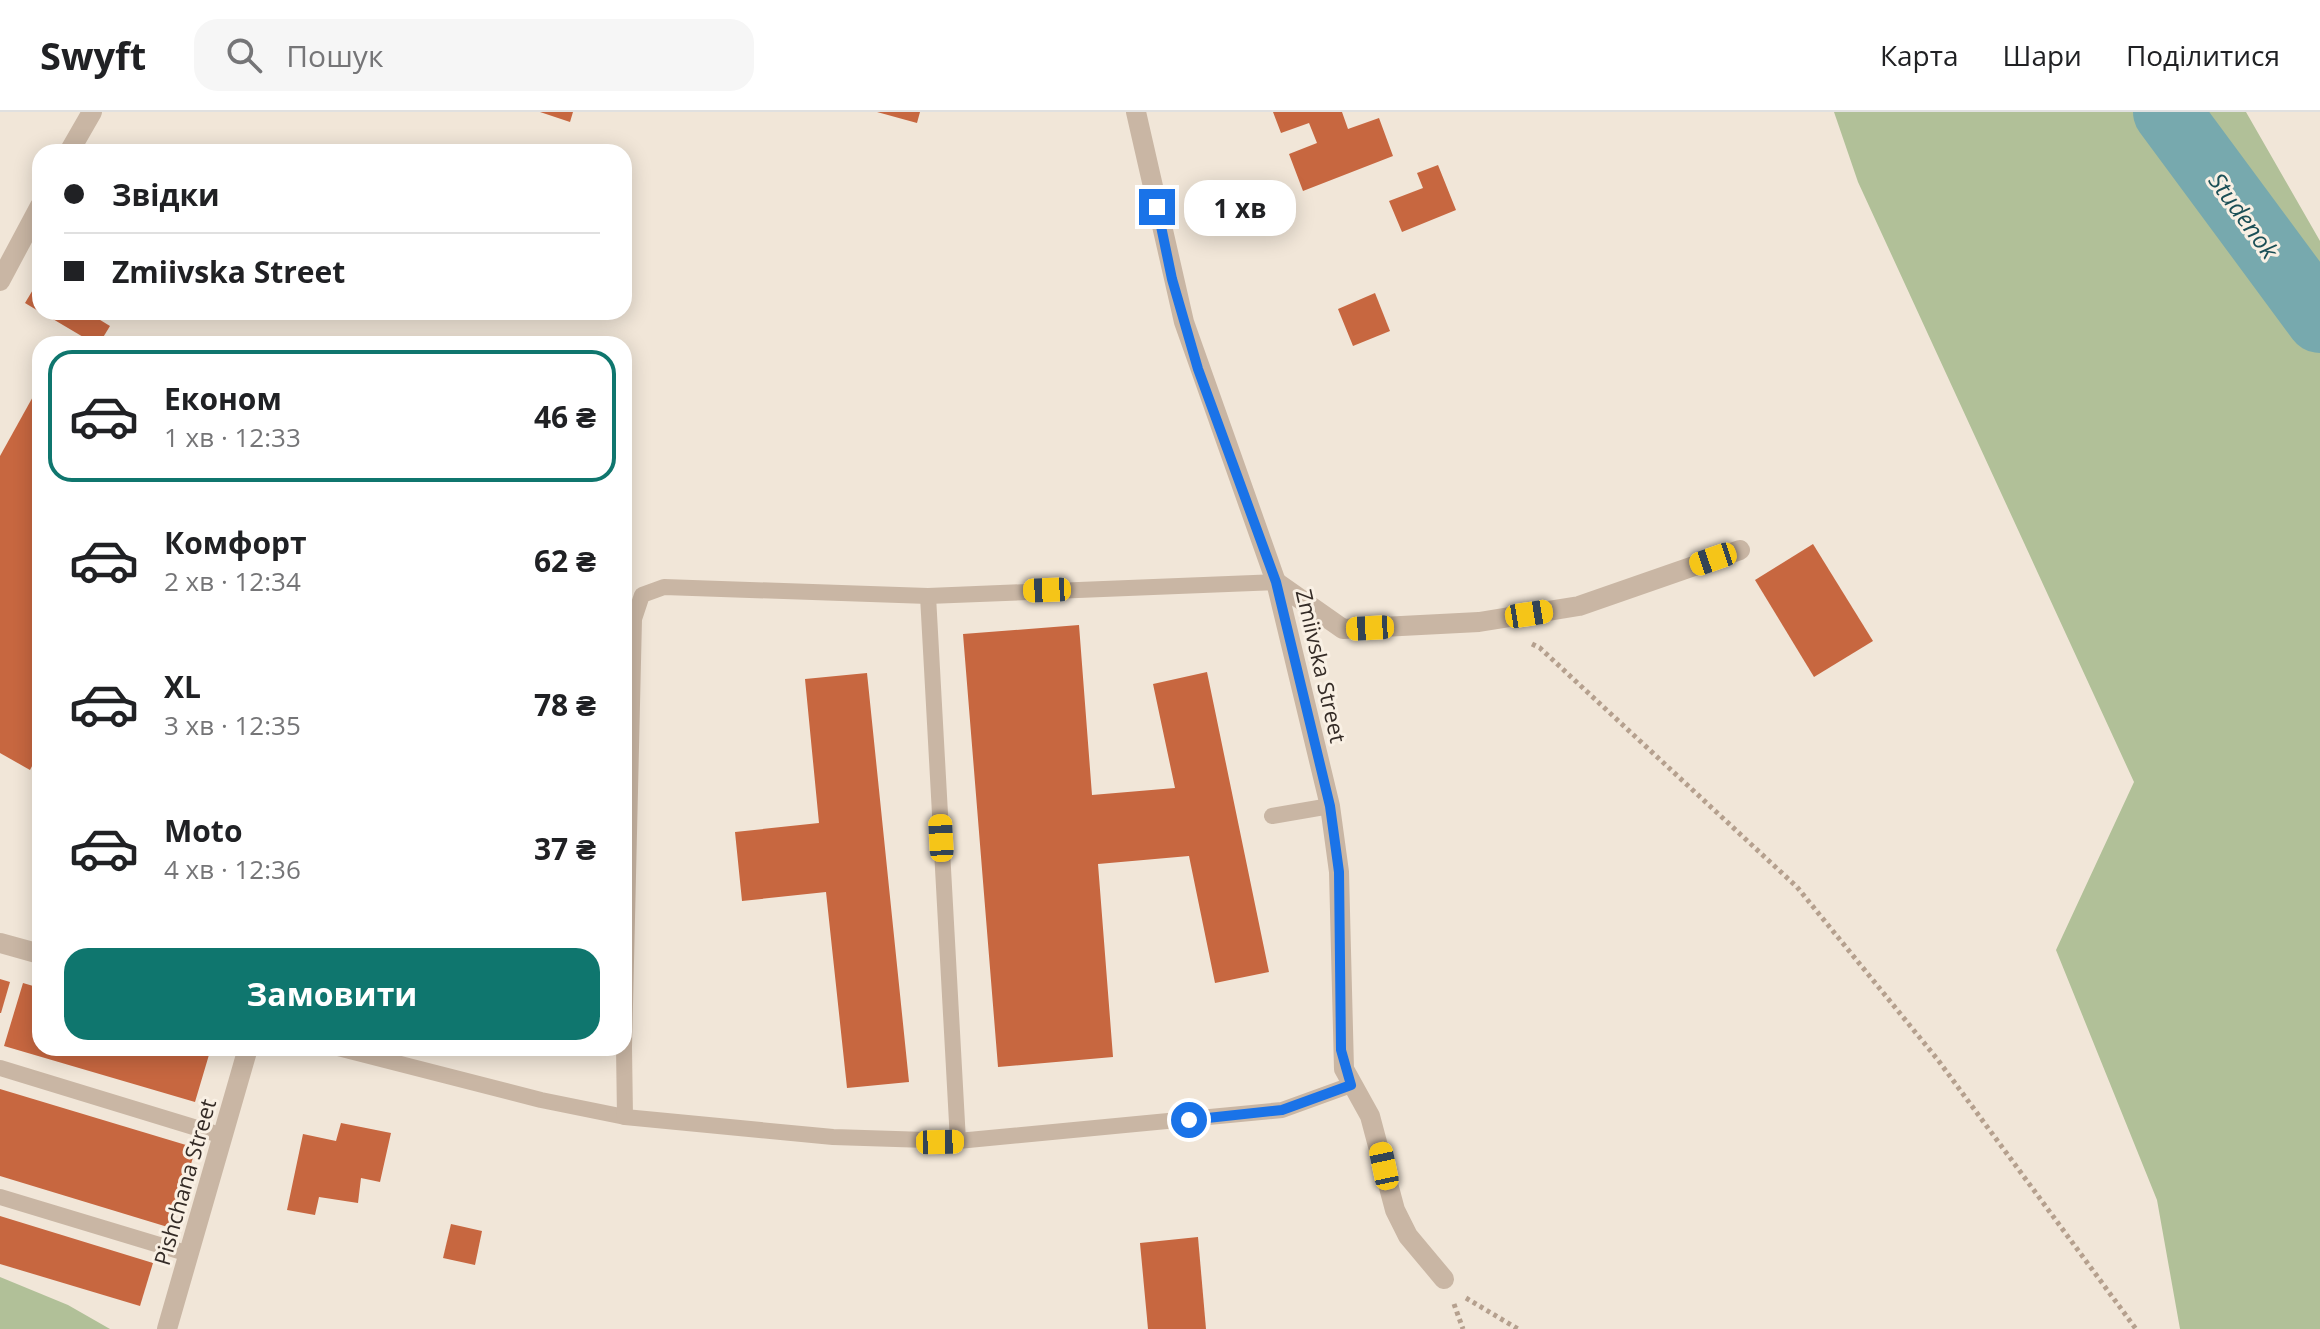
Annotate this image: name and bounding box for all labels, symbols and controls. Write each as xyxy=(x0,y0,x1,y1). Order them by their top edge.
search box xyxy=(194,19,754,91)
text: Swyft xyxy=(40,29,146,81)
icon: search xyxy=(222,33,266,77)
text: Пошук xyxy=(286,35,383,76)
text: Карта xyxy=(1880,36,1959,74)
text: Шари xyxy=(2003,36,2082,74)
text: Поділитися xyxy=(2126,36,2280,74)
water label: Studenok xyxy=(2202,165,2287,266)
text: Звідки xyxy=(112,174,220,215)
callout: 1 хв xyxy=(1185,179,1297,235)
route end xyxy=(1139,189,1175,225)
text: 1 хв xyxy=(1213,190,1267,226)
text: Zmiivska Street xyxy=(112,251,345,292)
text: Економ xyxy=(164,378,282,419)
icon: car xyxy=(68,380,140,452)
text: 46 ₴ xyxy=(534,396,596,437)
text: 1 хв · 12:33 xyxy=(164,419,301,455)
text: Комфорт xyxy=(164,522,307,563)
icon: car xyxy=(68,524,140,596)
text: 62 ₴ xyxy=(534,540,596,581)
car xyxy=(1686,540,1740,578)
text: 2 хв · 12:34 xyxy=(164,563,301,599)
car xyxy=(1023,577,1071,603)
street label: Zmiivska Street xyxy=(1290,586,1354,746)
car xyxy=(1503,598,1555,630)
car xyxy=(1345,615,1395,641)
text: XL xyxy=(164,666,201,707)
icon: car xyxy=(68,668,140,740)
text: 78 ₴ xyxy=(534,684,596,725)
text: 3 хв · 12:35 xyxy=(164,707,301,743)
text: Moto xyxy=(164,810,242,851)
icon: car xyxy=(68,812,140,884)
car xyxy=(928,813,954,863)
text: 37 ₴ xyxy=(534,828,596,869)
text: 4 хв · 12:36 xyxy=(164,851,301,887)
button: Замовити xyxy=(64,948,600,1040)
street label: Pishchana Street xyxy=(146,1095,222,1268)
route start xyxy=(1171,1102,1207,1138)
car xyxy=(916,1130,964,1154)
car xyxy=(1367,1140,1401,1192)

